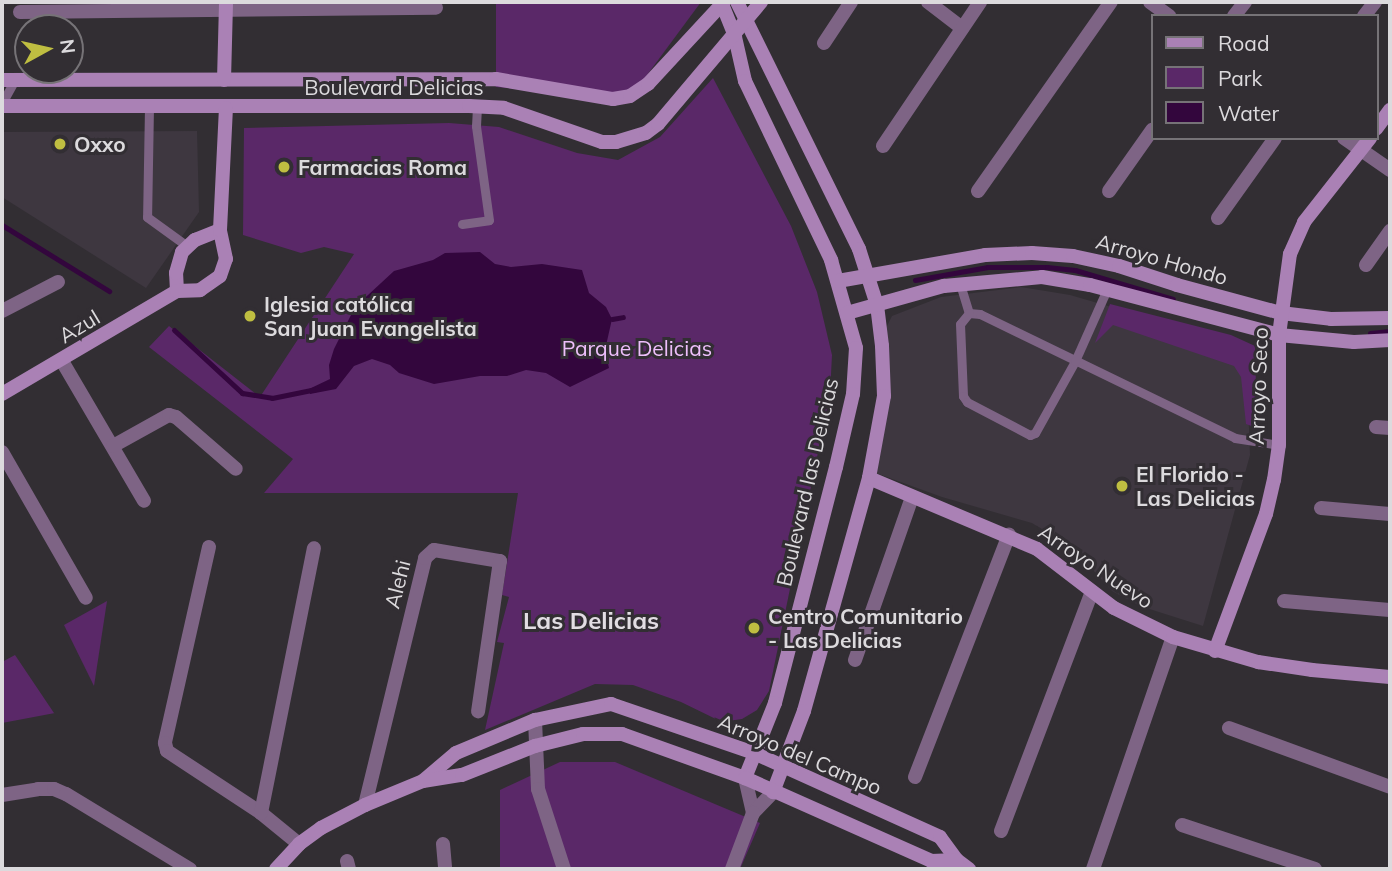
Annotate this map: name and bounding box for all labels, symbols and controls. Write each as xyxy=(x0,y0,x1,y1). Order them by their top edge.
north arrow xyxy=(14,14,84,84)
legend xyxy=(1150,14,1378,140)
text: Road xyxy=(1218,30,1269,56)
text: N xyxy=(55,38,81,55)
text: Park xyxy=(1218,65,1262,91)
street label: Boulevard Delicias xyxy=(304,74,484,100)
text: Water xyxy=(1218,100,1279,126)
place label: Oxxo xyxy=(74,131,126,157)
marker: Oxxo xyxy=(52,136,68,152)
place label: Farmacias Roma xyxy=(298,154,467,180)
marker: Farmacias Roma xyxy=(276,159,292,175)
street label: Arroyo Hondo xyxy=(1093,228,1231,290)
place label: Iglesia católica San Juan Evangelista xyxy=(264,291,477,341)
street label: Azul xyxy=(54,304,104,348)
marker: Iglesia católica San Juan Evangelista xyxy=(242,308,258,324)
street label: Arroyo Seco xyxy=(1243,327,1273,445)
park label: Parque Delicias xyxy=(562,335,712,361)
street label: Boulevard las Delicias xyxy=(771,375,843,589)
place label: El Florido - Las Delicias xyxy=(1136,461,1255,511)
marker: El Florido - Las Delicias xyxy=(1114,478,1130,494)
street label: Arroyo Nuevo xyxy=(1034,518,1158,614)
street label: Alehi xyxy=(379,557,415,611)
place label: Centro Comunitario - Las Delicias xyxy=(768,603,963,653)
district label: Las Delicias xyxy=(523,607,659,635)
marker: Centro Comunitario - Las Delicias xyxy=(746,620,762,636)
street label: Arroyo del Campo xyxy=(715,708,885,800)

